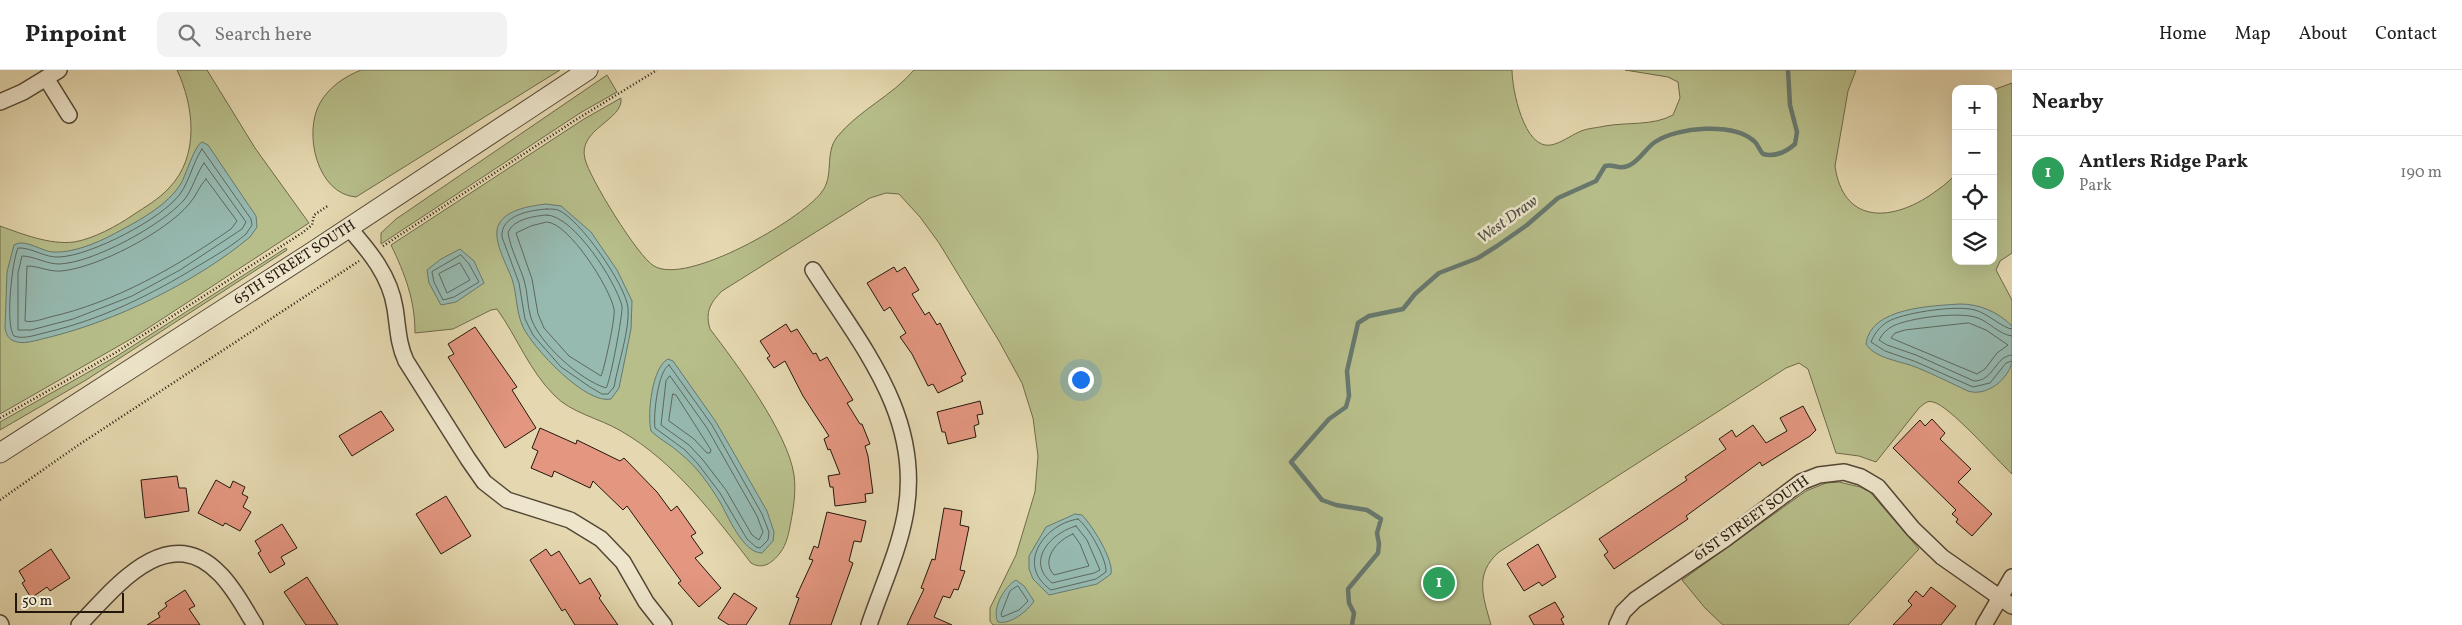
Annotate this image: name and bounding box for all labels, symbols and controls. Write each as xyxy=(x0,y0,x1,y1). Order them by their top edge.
search box xyxy=(157,12,507,57)
text: Pinpoint xyxy=(25,18,127,52)
icon: search xyxy=(175,21,203,49)
text: Search here xyxy=(215,22,312,48)
text: Home xyxy=(2159,22,2207,47)
text: Map xyxy=(2235,22,2271,47)
text: About xyxy=(2299,22,2347,47)
text: Contact xyxy=(2375,22,2437,47)
map controls xyxy=(1952,85,1997,265)
button: + xyxy=(1952,85,1997,130)
text: Nearby xyxy=(2032,88,2103,117)
button: − xyxy=(1952,130,1997,175)
text: Antlers Ridge Park xyxy=(2079,149,2248,175)
text: 1 xyxy=(2045,162,2051,184)
text: 190 m xyxy=(2400,162,2442,184)
button: locate xyxy=(1952,175,1997,220)
text: Park xyxy=(2079,175,2112,197)
water label: West Draw xyxy=(1473,191,1543,249)
street label: 65TH STREET SOUTH xyxy=(230,216,360,310)
button: layers xyxy=(1952,220,1997,265)
your location xyxy=(1068,367,1094,393)
street label: 61ST STREET SOUTH xyxy=(1690,471,1814,567)
pin: 1 xyxy=(1423,564,1455,602)
scale bar xyxy=(15,590,124,613)
text: 50 m xyxy=(22,592,52,611)

